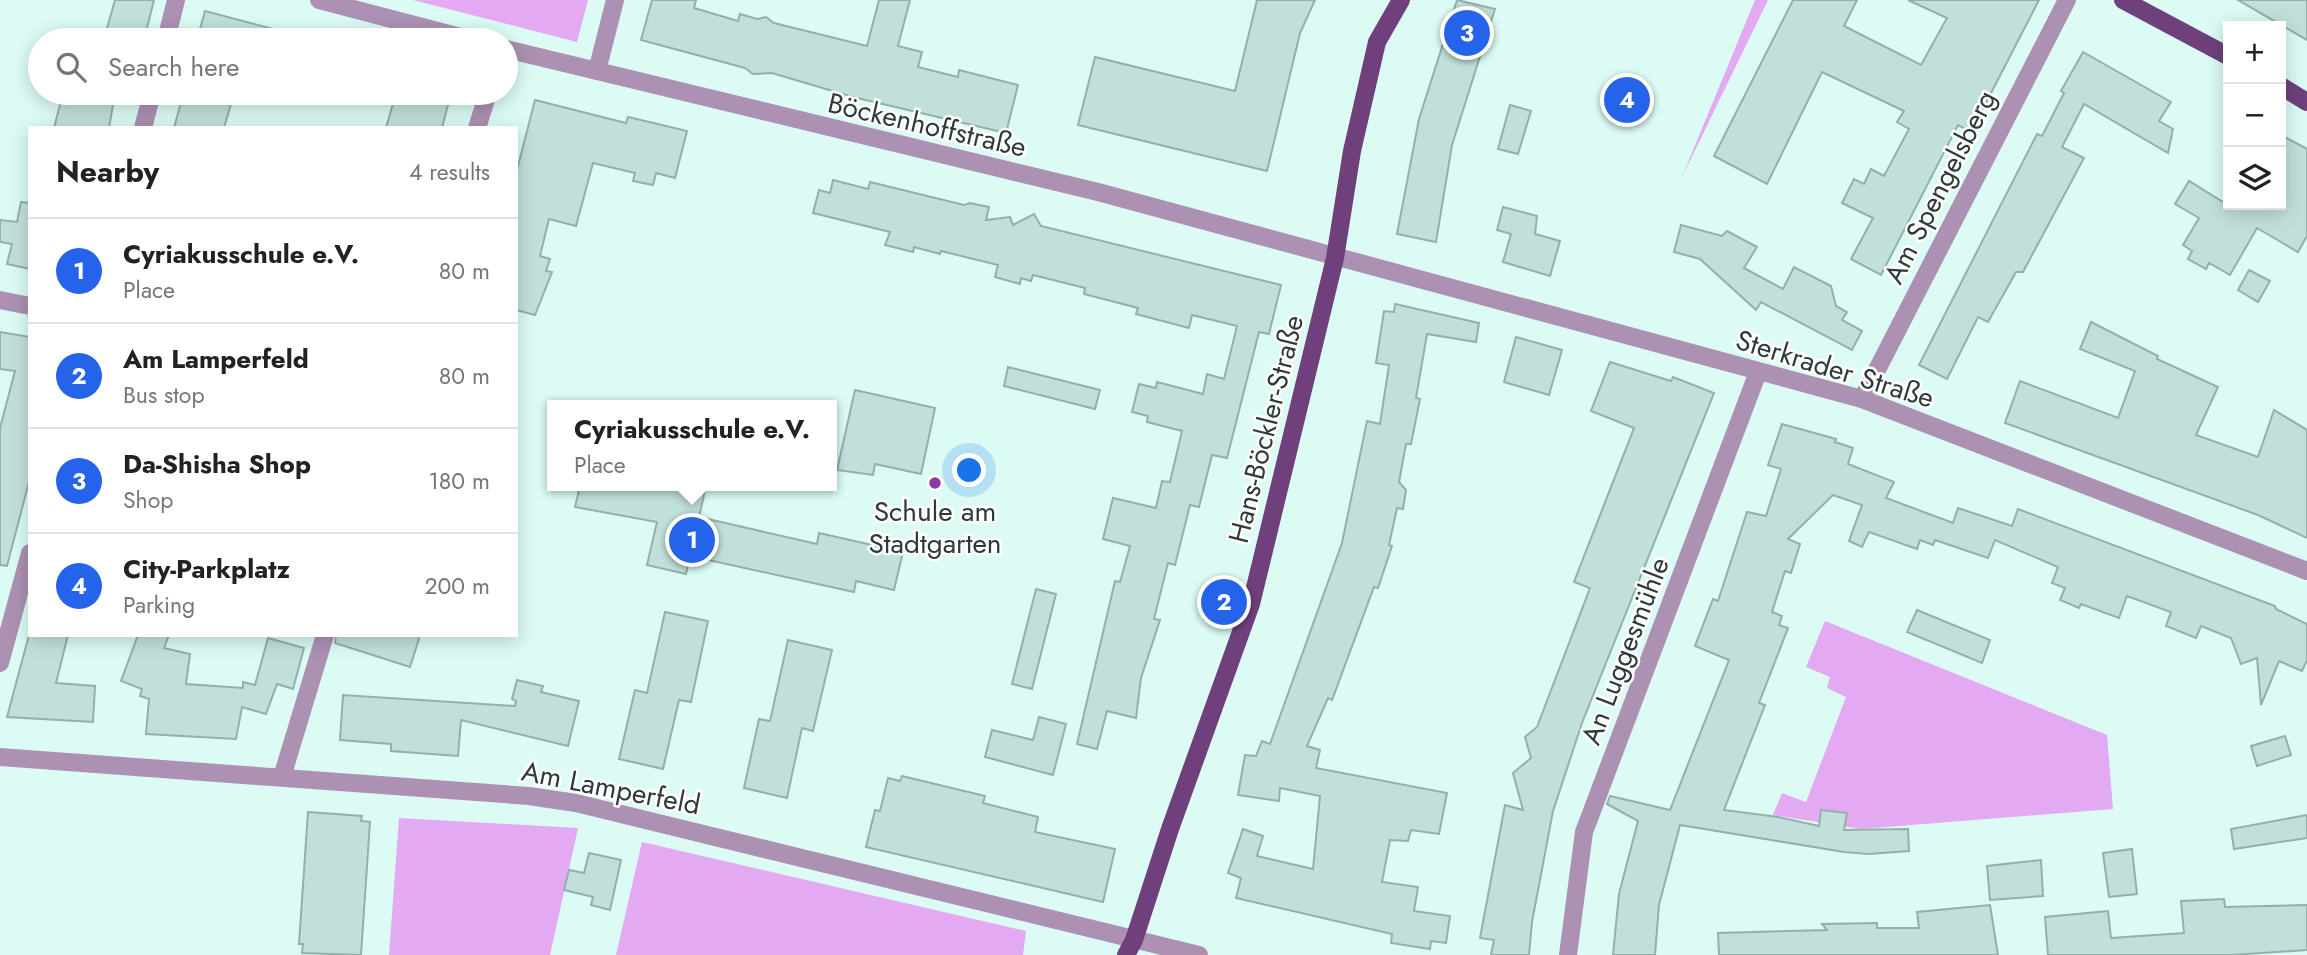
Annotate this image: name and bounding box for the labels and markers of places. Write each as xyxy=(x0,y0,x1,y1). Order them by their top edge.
pin: 3 xyxy=(1444,7,1490,59)
pin: 4 xyxy=(1604,74,1650,126)
marker: Schule am Stadtgarten xyxy=(927,475,943,491)
place label: Schule am Stadtgarten xyxy=(868,491,1002,564)
pin: 1 xyxy=(669,514,715,566)
pin: 2 xyxy=(1201,576,1247,628)

